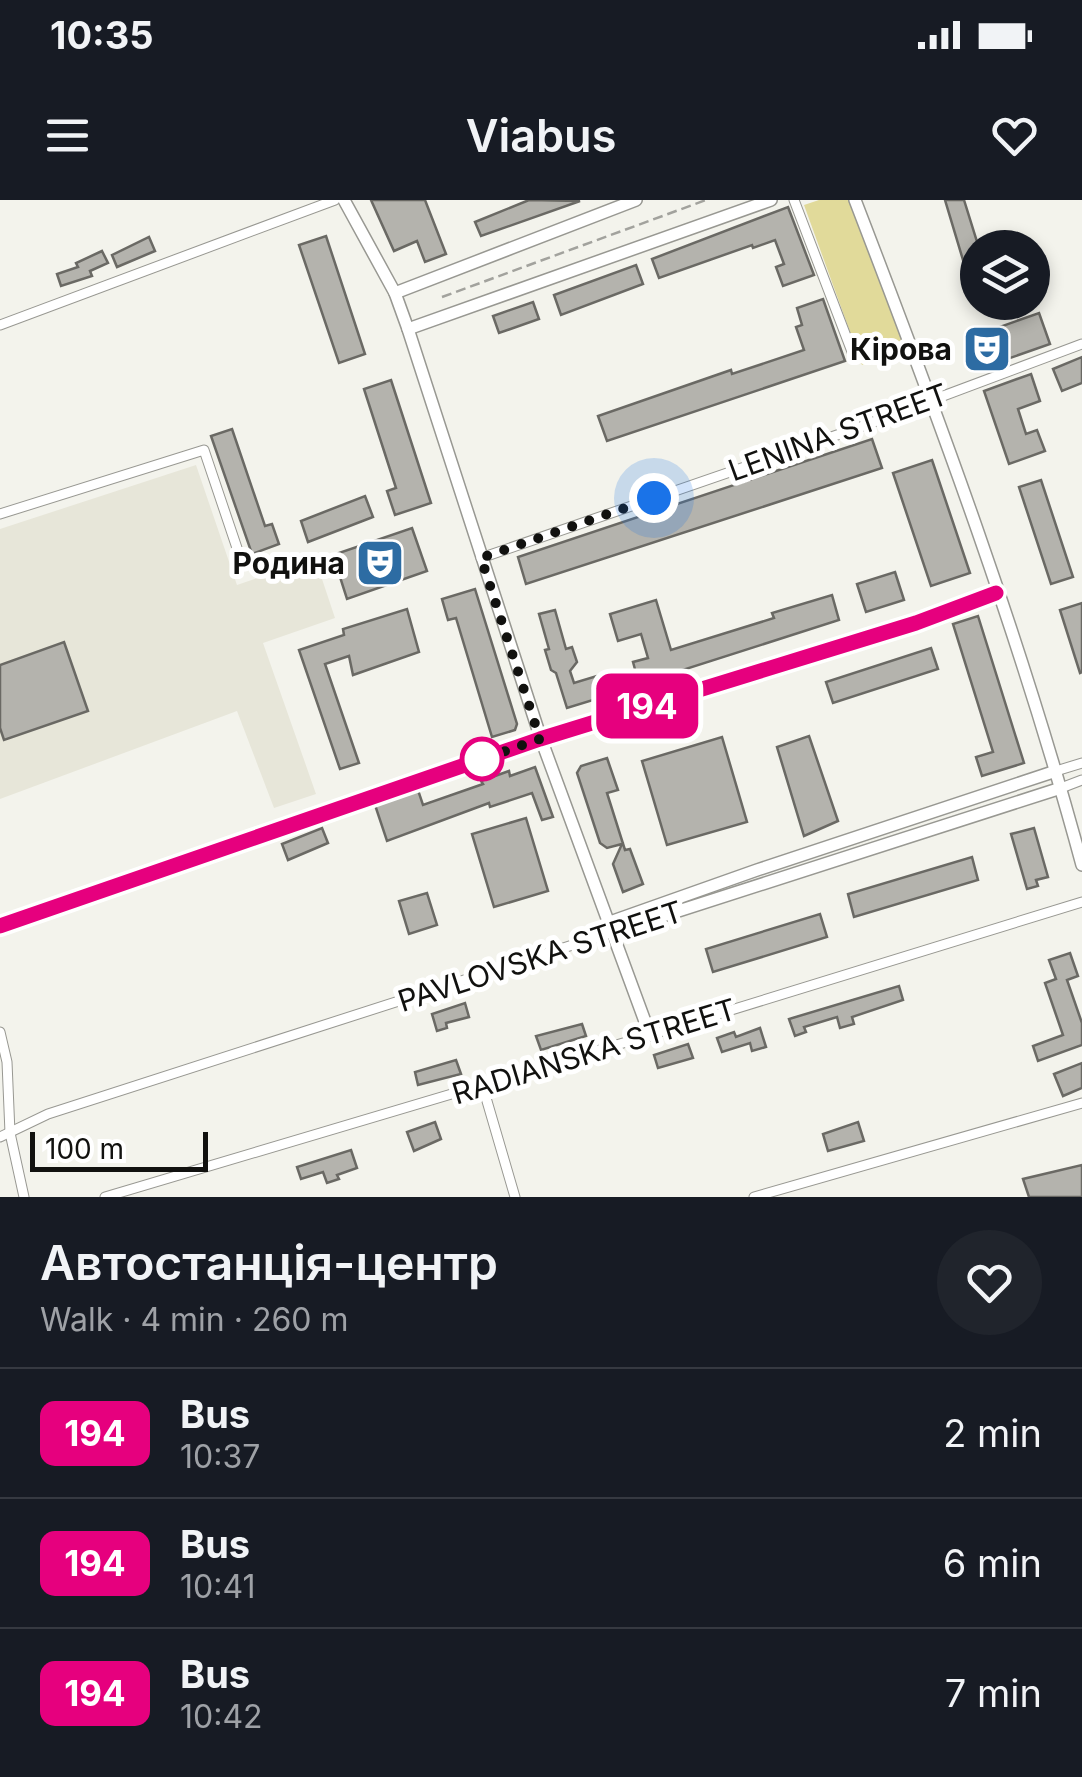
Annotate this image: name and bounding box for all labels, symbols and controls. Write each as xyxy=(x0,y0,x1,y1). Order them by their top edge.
text: 10:35 xyxy=(50,12,154,58)
icon: menu xyxy=(40,108,95,163)
text: Viabus xyxy=(466,108,616,163)
icon: heart xyxy=(987,108,1042,163)
map controls xyxy=(960,230,1050,320)
button: layers xyxy=(960,230,1050,320)
theatre icon: Кірова xyxy=(961,323,1013,375)
place label: Кірова xyxy=(850,331,952,367)
street label: LENINA STREET xyxy=(723,376,953,488)
your location xyxy=(629,473,679,523)
theatre icon: Родина xyxy=(354,537,406,589)
place label: Родина xyxy=(233,545,345,581)
line badge: 194 xyxy=(590,674,704,738)
text: 194 xyxy=(616,685,678,727)
unlabelled marker xyxy=(461,738,503,780)
street label: PAVLOVSKA STREET xyxy=(393,893,687,1019)
street label: RADIANSKA STREET xyxy=(448,991,740,1111)
scale bar xyxy=(30,1127,208,1171)
text: 100 m xyxy=(45,1132,124,1166)
button: heart xyxy=(937,1230,1042,1335)
text: Автостанція-центр xyxy=(40,1233,498,1292)
text: Walk · 4 min · 260 m xyxy=(40,1300,349,1339)
text: Bus xyxy=(180,1391,250,1437)
text: 2 min xyxy=(943,1410,1042,1456)
text: 194 xyxy=(64,1412,126,1454)
text: 10:37 xyxy=(180,1437,260,1476)
text: Bus xyxy=(180,1521,250,1567)
text: 6 min xyxy=(943,1540,1042,1586)
text: 194 xyxy=(64,1542,126,1584)
text: 10:41 xyxy=(180,1567,255,1606)
text: Bus xyxy=(180,1651,250,1697)
text: 7 min xyxy=(945,1670,1042,1716)
text: 194 xyxy=(64,1672,126,1714)
text: 10:42 xyxy=(180,1697,263,1736)

